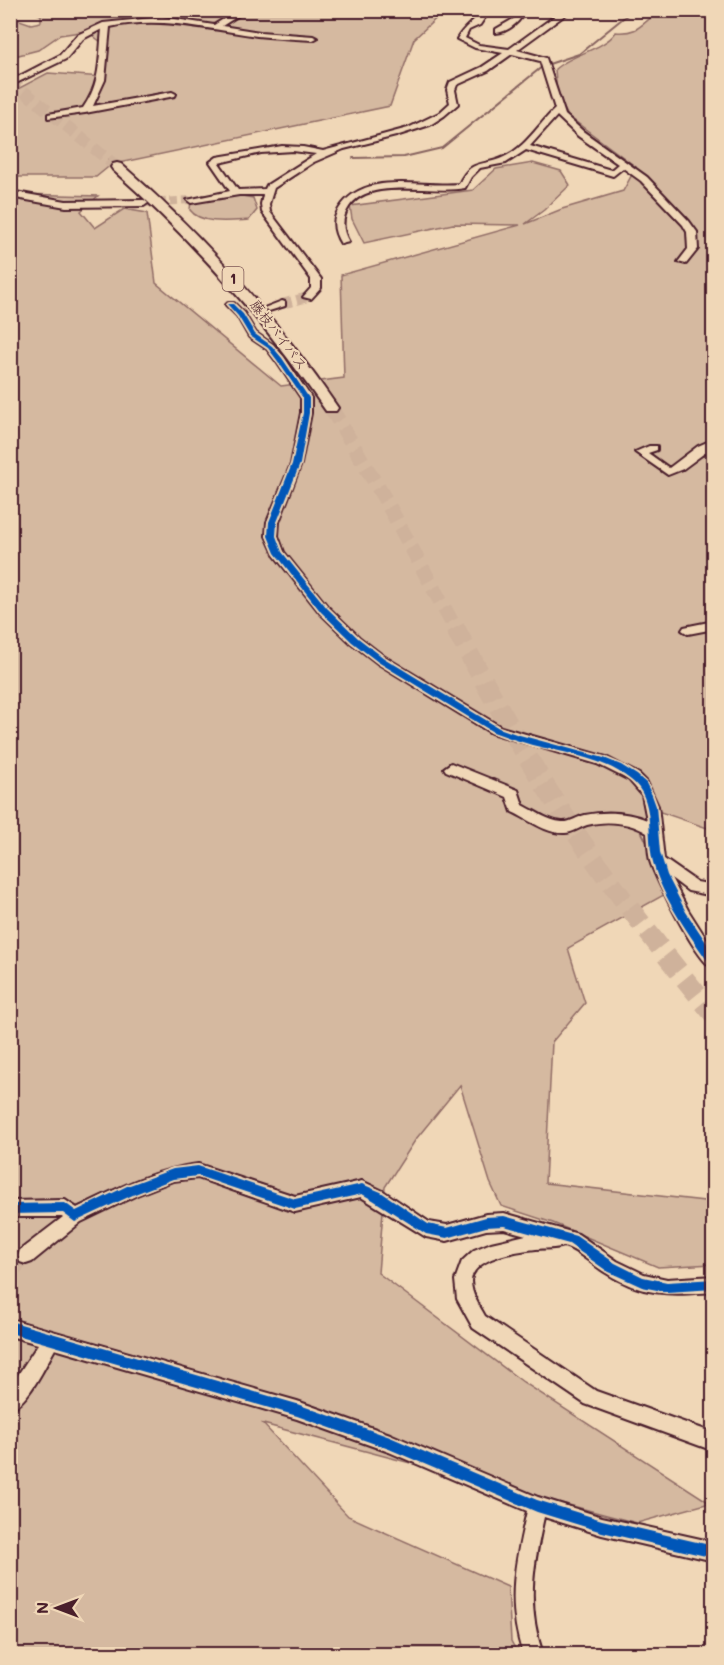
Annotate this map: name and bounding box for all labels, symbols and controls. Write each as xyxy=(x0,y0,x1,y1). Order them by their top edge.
road number: 1 xyxy=(222,267,244,291)
street label: 藤枝バイパス xyxy=(247,296,312,374)
north arrow xyxy=(27,1578,87,1638)
text: N xyxy=(31,1602,52,1614)

